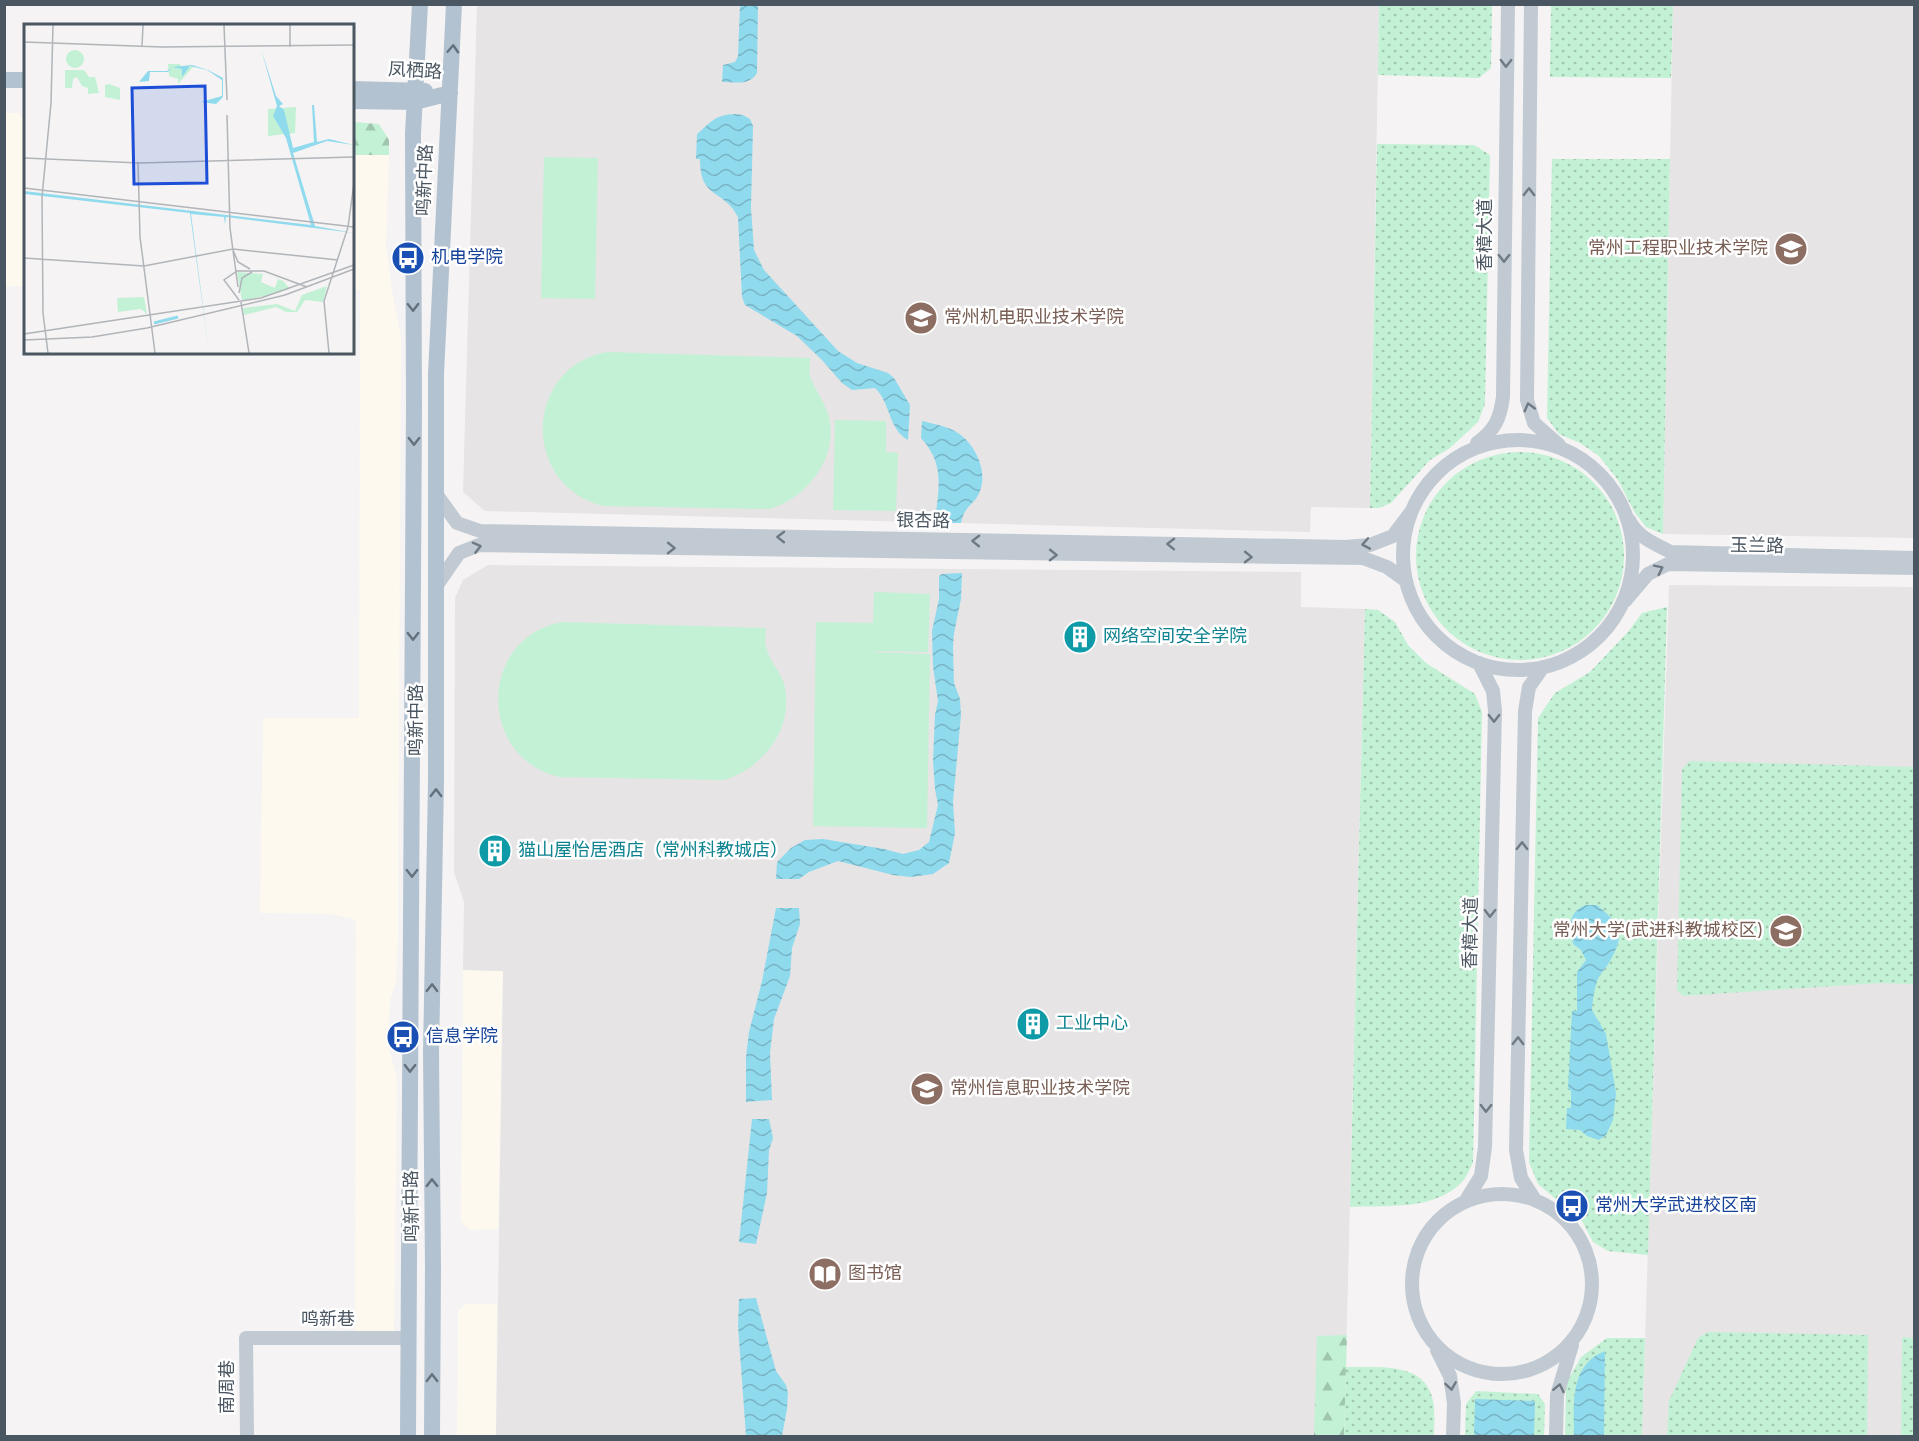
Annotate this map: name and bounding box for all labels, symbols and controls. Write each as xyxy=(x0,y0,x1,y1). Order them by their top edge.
inset map xyxy=(24,24,354,354)
one-way arrow xyxy=(446,44,459,53)
one-way arrow xyxy=(1500,58,1513,67)
street label: 凤栖路 xyxy=(387,59,443,85)
street label: 鸣新中路 xyxy=(413,144,439,216)
one-way arrow xyxy=(1523,187,1535,196)
street label: 香樟大道 xyxy=(1475,199,1498,271)
school or university icon: 常州工程职业技术学院 xyxy=(1773,231,1809,267)
place label: 常州工程职业技术学院 xyxy=(1588,238,1768,261)
bus stop icon: 机电学院 xyxy=(390,240,426,276)
place label: 机电学院 xyxy=(431,247,503,270)
one-way arrow xyxy=(1498,253,1510,262)
school or university icon: 常州机电职业技术学院 xyxy=(903,300,939,336)
one-way arrow xyxy=(407,302,419,311)
place label: 常州机电职业技术学院 xyxy=(944,307,1124,330)
one-way arrow xyxy=(1524,402,1537,412)
one-way arrow xyxy=(408,436,420,445)
street label: 银杏路 xyxy=(896,510,950,534)
one-way arrow xyxy=(777,531,786,544)
one-way arrow xyxy=(972,535,981,547)
street label: 玉兰路 xyxy=(1730,535,1784,559)
one-way arrow xyxy=(1167,538,1176,550)
one-way arrow xyxy=(1361,538,1371,550)
one-way arrow xyxy=(472,542,482,555)
one-way arrow xyxy=(667,542,676,555)
one-way arrow xyxy=(1048,549,1057,561)
one-way arrow xyxy=(1243,551,1252,563)
one-way arrow xyxy=(1653,564,1664,576)
building icon: 网络空间安全学院 xyxy=(1062,619,1098,655)
place label: 网络空间安全学院 xyxy=(1103,626,1247,649)
one-way arrow xyxy=(407,631,419,640)
street label: 鸣新中路 xyxy=(406,684,429,756)
one-way arrow xyxy=(1488,714,1500,723)
one-way arrow xyxy=(430,789,442,798)
building icon: 猫山屋怡居酒店（常州科教城店） xyxy=(477,833,513,869)
place label: 猫山屋怡居酒店（常州科教城店） xyxy=(518,840,788,863)
one-way arrow xyxy=(1516,842,1528,851)
one-way arrow xyxy=(406,868,418,877)
street label: 香樟大道 xyxy=(1460,897,1484,969)
one-way arrow xyxy=(1484,909,1496,918)
school or university icon: 常州大学(武进科教城校区) xyxy=(1768,913,1804,949)
place label: 常州大学(武进科教城校区) xyxy=(1553,920,1763,943)
one-way arrow xyxy=(426,984,438,993)
building icon: 工业中心 xyxy=(1015,1006,1051,1042)
place label: 工业中心 xyxy=(1056,1013,1128,1036)
bus stop icon: 信息学院 xyxy=(385,1019,421,1055)
place label: 信息学院 xyxy=(426,1026,498,1049)
one-way arrow xyxy=(1512,1037,1524,1046)
one-way arrow xyxy=(404,1063,416,1072)
school or university icon: 常州信息职业技术学院 xyxy=(909,1071,945,1107)
place label: 常州信息职业技术学院 xyxy=(950,1078,1130,1101)
one-way arrow xyxy=(1480,1103,1492,1112)
street label: 鸣新中路 xyxy=(401,1170,425,1242)
one-way arrow xyxy=(426,1179,439,1188)
bus stop icon: 常州大学武进校区南 xyxy=(1554,1188,1590,1224)
place label: 常州大学武进校区南 xyxy=(1595,1195,1757,1218)
library icon: 图书馆 xyxy=(807,1256,843,1292)
place label: 图书馆 xyxy=(848,1263,902,1286)
street label: 鸣新巷 xyxy=(301,1309,355,1332)
street label: 南周巷 xyxy=(217,1360,240,1414)
one-way arrow xyxy=(426,1374,438,1383)
one-way arrow xyxy=(1445,1382,1457,1391)
one-way arrow xyxy=(1552,1384,1565,1394)

